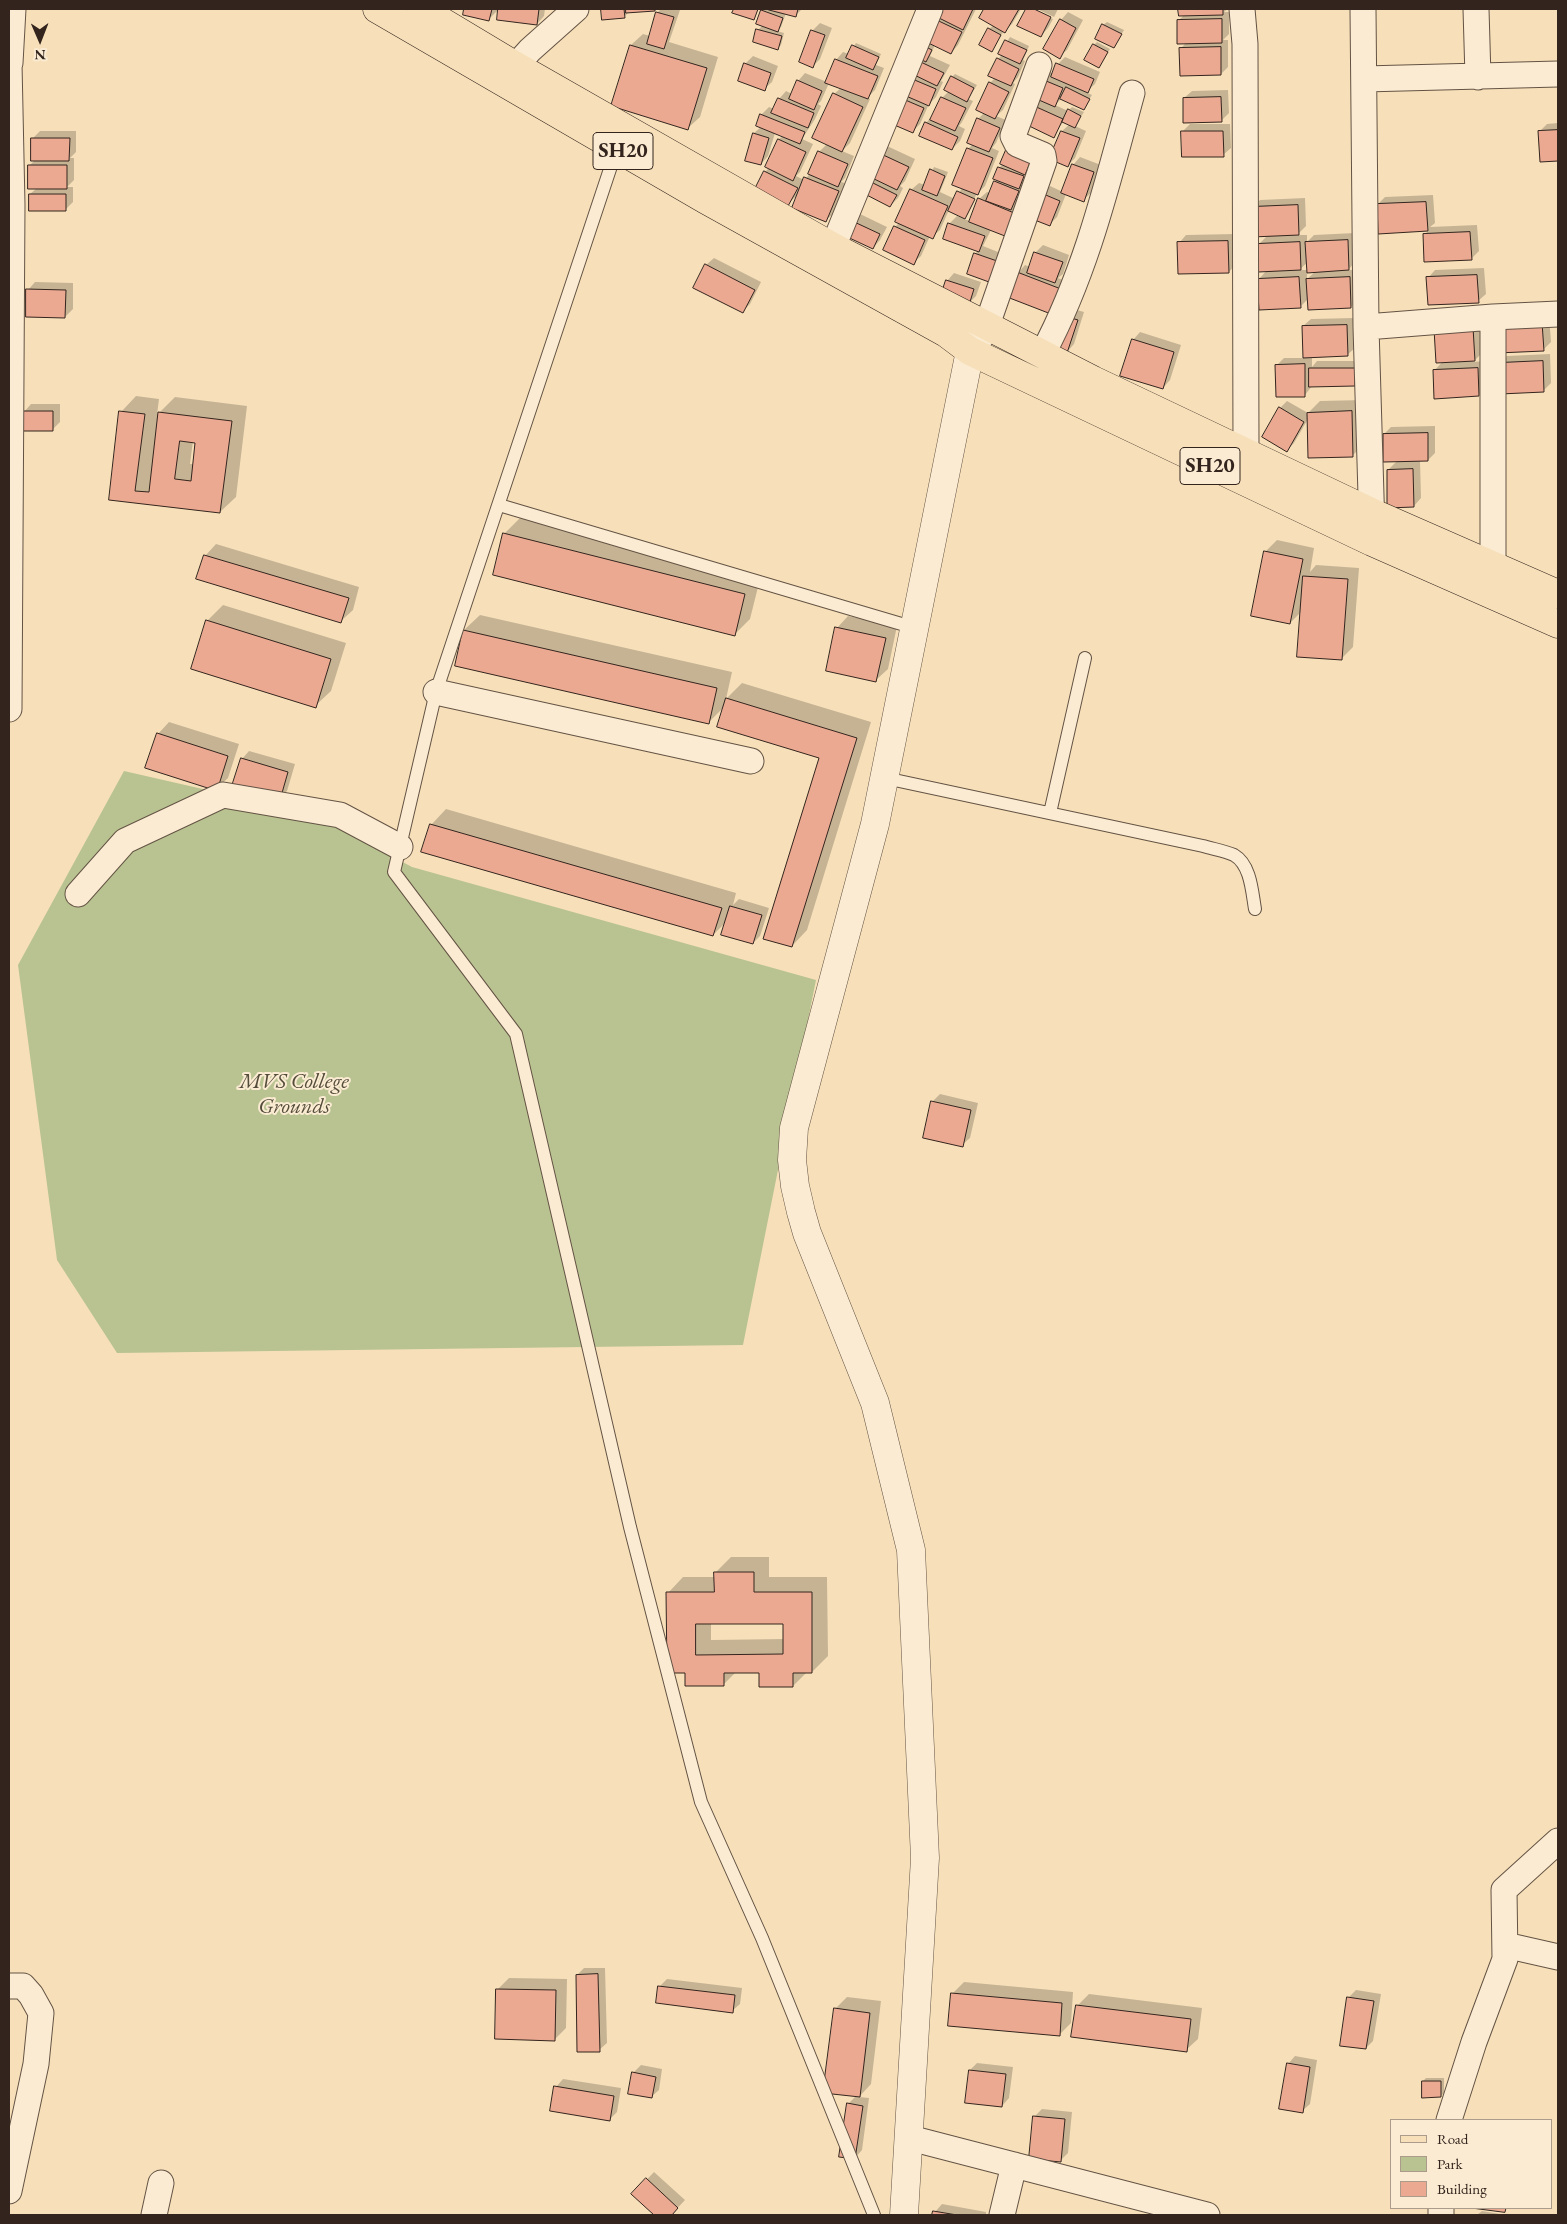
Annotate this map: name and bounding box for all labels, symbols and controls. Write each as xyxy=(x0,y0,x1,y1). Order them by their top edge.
north arrow xyxy=(15,15,65,65)
text: N xyxy=(34,46,46,64)
road number: SH20 xyxy=(593,132,653,170)
road number: SH20 xyxy=(1180,448,1240,484)
park label: MVS College Grounds xyxy=(239,1069,349,1120)
legend xyxy=(1390,2119,1552,2209)
text: Road xyxy=(1437,2129,1468,2148)
text: Park xyxy=(1437,2154,1463,2173)
text: Building xyxy=(1437,2179,1487,2198)

